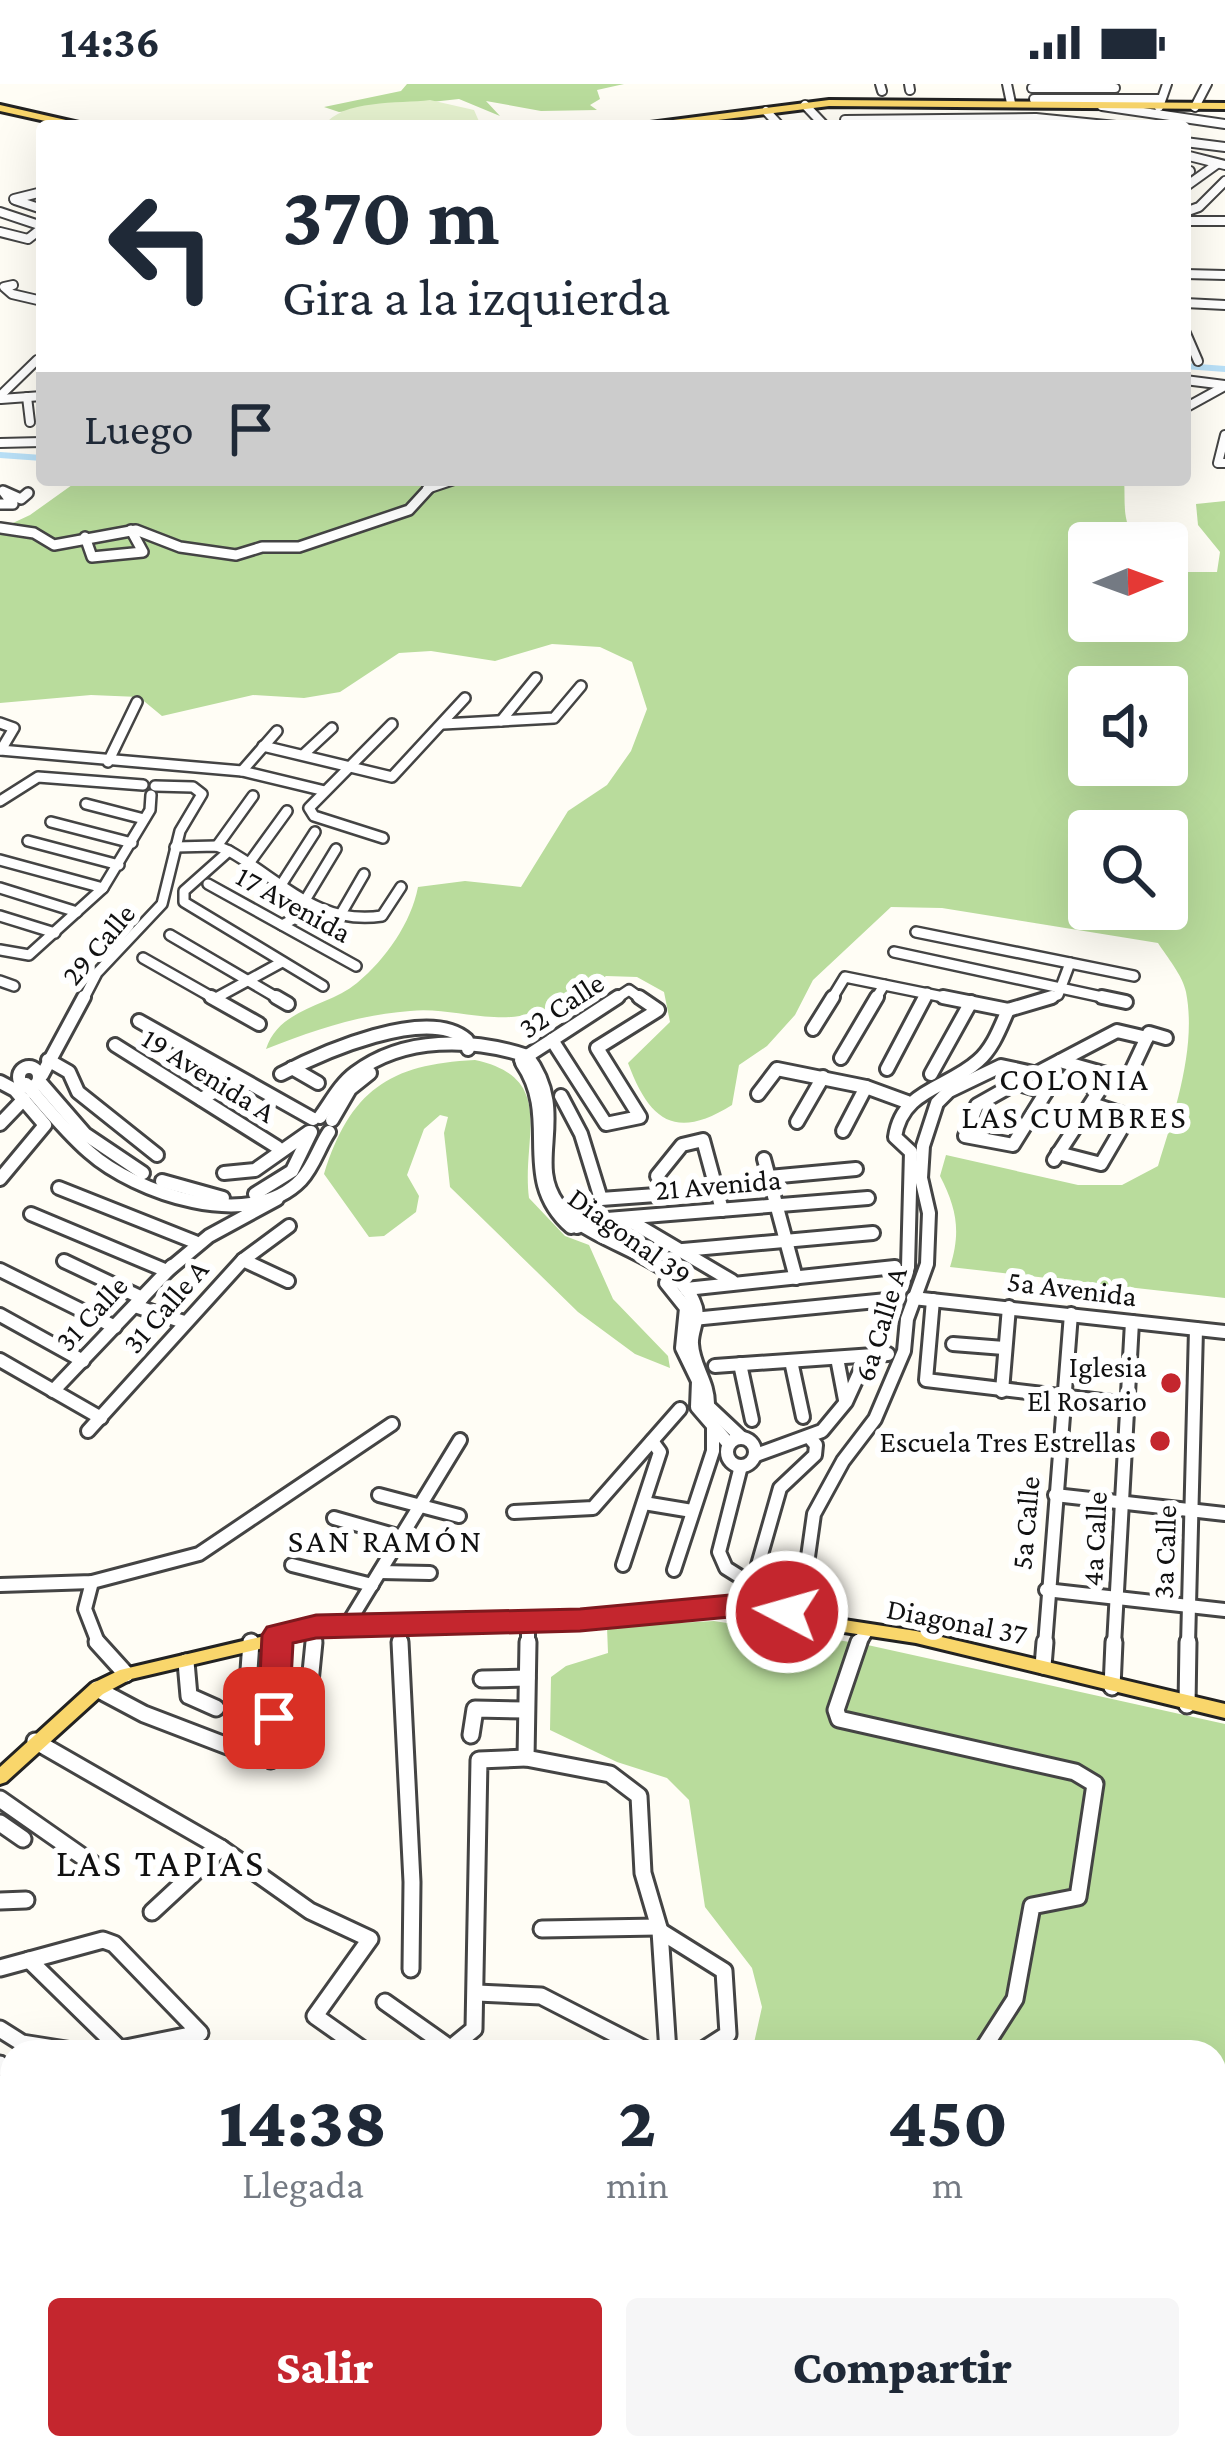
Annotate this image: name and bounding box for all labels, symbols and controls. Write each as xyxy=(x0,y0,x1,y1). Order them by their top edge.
text: 14:36 xyxy=(60,17,160,67)
icon: left xyxy=(84,168,240,324)
text: 370 m xyxy=(282,169,500,262)
text: Gira a la izquierda xyxy=(282,267,671,327)
icon: arrive xyxy=(218,396,284,462)
text: Luego xyxy=(84,404,194,454)
north arrow xyxy=(1068,522,1188,642)
map controls xyxy=(1068,522,1188,930)
button: sound xyxy=(1068,666,1188,786)
button: search xyxy=(1068,810,1188,930)
street label: 17 Avenida xyxy=(231,859,357,949)
street label: 29 Calle xyxy=(55,897,141,991)
street label: 32 Calle xyxy=(512,965,610,1045)
street label: 19 Avenida A xyxy=(137,1021,282,1129)
district label: COLONIA LAS CUMBRES xyxy=(961,1060,1189,1135)
street label: 21 Avenida xyxy=(653,1162,783,1206)
street label: Diagonal 39 xyxy=(562,1180,698,1292)
street label: 31 Calle A xyxy=(116,1252,215,1359)
street label: 6a Calle A xyxy=(847,1262,913,1385)
street label: 5a Avenida xyxy=(1005,1264,1139,1312)
street label: 31 Calle xyxy=(48,1269,134,1357)
place label: Iglesia El Rosario xyxy=(1027,1350,1147,1417)
marker: Iglesia El Rosario xyxy=(1158,1370,1184,1396)
place label: Escuela Tres Estrellas xyxy=(879,1425,1136,1458)
marker: Escuela Tres Estrellas xyxy=(1147,1428,1173,1454)
street label: 5a Calle xyxy=(1004,1475,1046,1571)
street label: 4a Calle xyxy=(1075,1491,1113,1587)
street label: 3a Calle xyxy=(1146,1504,1182,1600)
district label: SAN RAMÓN xyxy=(288,1522,484,1559)
position arrow xyxy=(724,1549,850,1675)
street label: Diagonal 37 xyxy=(884,1591,1030,1652)
pin xyxy=(223,1667,325,1769)
icon: arrive xyxy=(241,1685,307,1751)
district label: LAS TAPIAS xyxy=(56,1841,266,1884)
text: 14:38 xyxy=(219,2081,387,2161)
text: 2 xyxy=(618,2081,656,2161)
text: 450 xyxy=(888,2081,1008,2161)
text: Llegada xyxy=(242,2163,364,2206)
text: min xyxy=(606,2163,669,2206)
text: m xyxy=(932,2163,963,2206)
button: Salir xyxy=(48,2298,602,2436)
button: Compartir xyxy=(626,2298,1179,2436)

